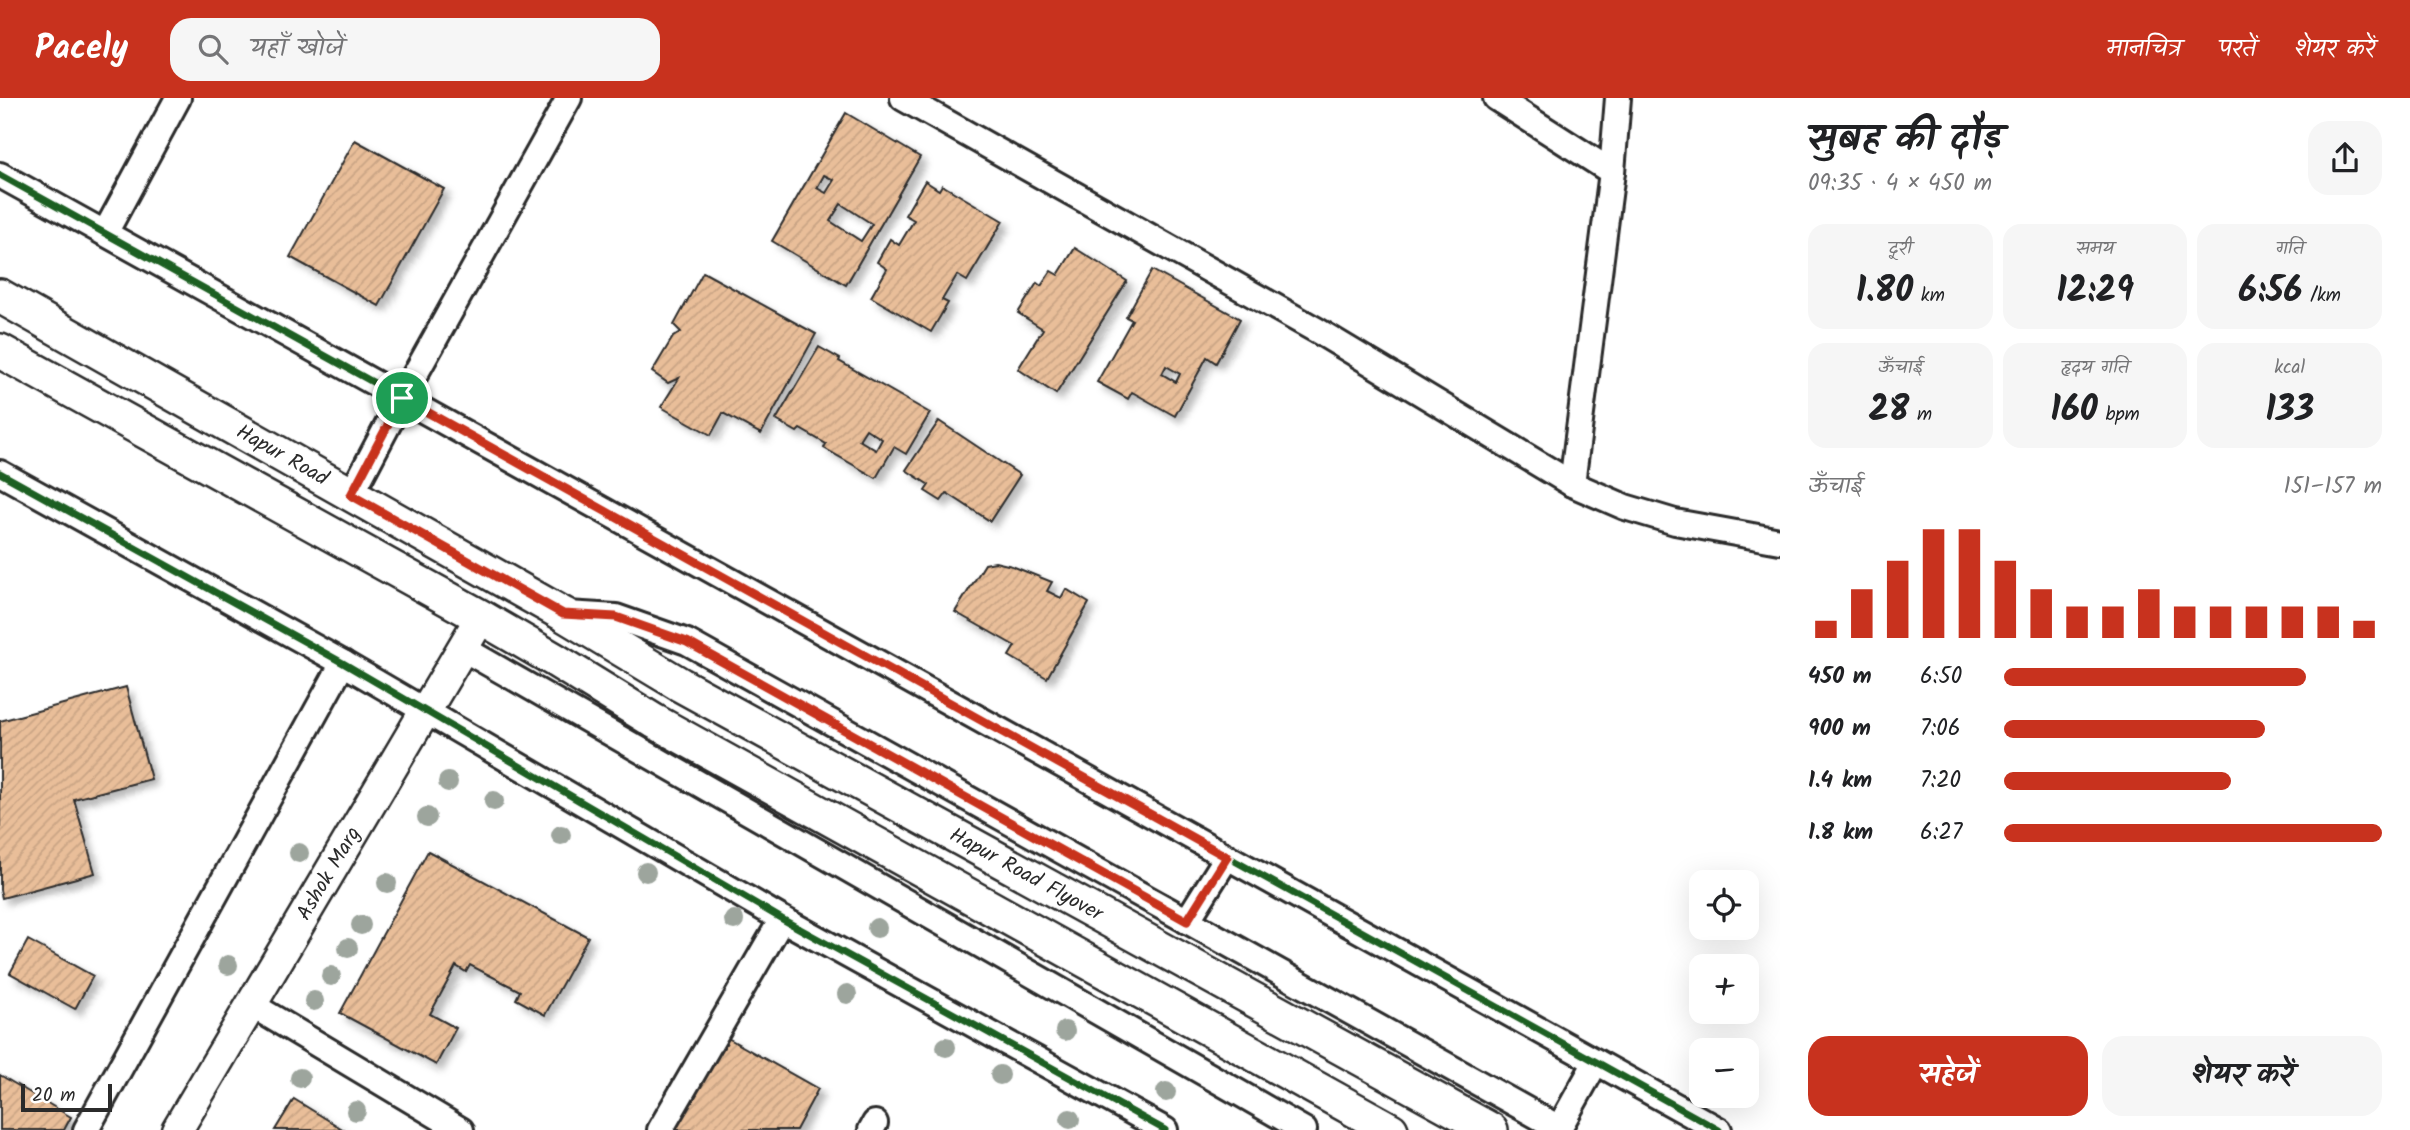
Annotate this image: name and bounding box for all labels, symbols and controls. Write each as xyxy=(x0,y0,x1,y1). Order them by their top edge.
search box xyxy=(170,18,660,81)
text: Pacely xyxy=(35,23,128,76)
text: यहाँ खोजें xyxy=(250,28,344,70)
icon: search xyxy=(194,30,232,68)
text: मानचित्र xyxy=(2106,30,2181,69)
text: परतें xyxy=(2219,30,2256,69)
text: शेयर करें xyxy=(2294,30,2375,69)
text: सुबह की दौड़ xyxy=(1808,110,2002,170)
button: share xyxy=(2308,121,2382,195)
text: 09:35 · 4 × 450 m xyxy=(1808,166,1992,202)
text: दूरी xyxy=(1889,234,1912,264)
text: समय xyxy=(2076,234,2114,264)
text: गति xyxy=(2275,234,2304,264)
text: 1.80 xyxy=(1856,264,1913,320)
text: 12:29 xyxy=(2056,264,2134,320)
text: 6:56 xyxy=(2238,264,2303,320)
text: km xyxy=(1913,281,1945,311)
text: /km xyxy=(2303,281,2341,311)
text: ऊँचाई xyxy=(1878,353,1923,383)
text: हृदय गति xyxy=(2061,353,2129,383)
text: kcal xyxy=(2274,353,2305,383)
pin xyxy=(372,368,432,428)
icon: arrive xyxy=(383,379,421,417)
text: 28 xyxy=(1868,383,1909,439)
text: 160 xyxy=(2050,383,2098,439)
text: 133 xyxy=(2265,383,2314,439)
text: m xyxy=(1909,400,1932,430)
text: bpm xyxy=(2098,400,2140,430)
street label: Hapur Road xyxy=(230,416,335,495)
text: ऊँचाई xyxy=(1808,469,1863,505)
text: 151–157 m xyxy=(2283,469,2382,505)
text: 450 m xyxy=(1808,659,1872,695)
text: 6:50 xyxy=(1920,659,1962,695)
text: 900 m xyxy=(1808,711,1871,747)
text: 7:06 xyxy=(1920,711,1961,747)
text: 1.4 km xyxy=(1808,763,1872,799)
text: 7:20 xyxy=(1920,763,1961,799)
text: 1.8 km xyxy=(1808,815,1873,851)
text: 6:27 xyxy=(1920,815,1962,851)
street label: Hapur Road Flyover xyxy=(943,819,1110,931)
street label: Ashok Marg xyxy=(288,820,370,927)
map controls xyxy=(1689,870,1759,1108)
button: locate xyxy=(1689,870,1759,940)
button: + xyxy=(1689,954,1759,1024)
button: सहेजें xyxy=(1808,1036,2088,1116)
button: शेयर करें xyxy=(2102,1036,2382,1116)
button: − xyxy=(1689,1038,1759,1108)
scale bar xyxy=(21,1081,112,1113)
text: 20 m xyxy=(32,1081,75,1111)

